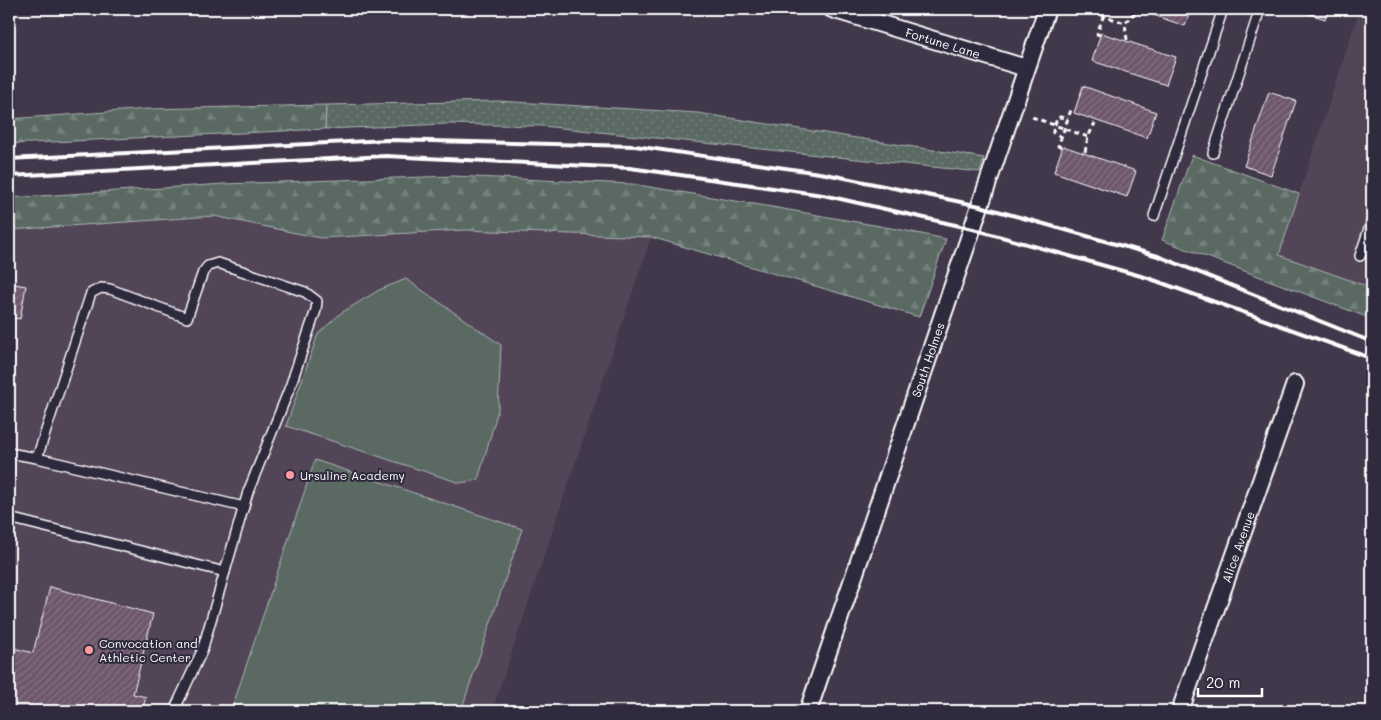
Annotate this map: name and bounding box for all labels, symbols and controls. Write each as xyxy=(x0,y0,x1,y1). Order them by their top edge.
street label: Fortune Lane xyxy=(904,24,982,62)
street label: South Holmes xyxy=(907,320,948,399)
place label: Ursuline Academy xyxy=(300,467,405,483)
marker: Ursuline Academy xyxy=(284,469,296,481)
street label: Alice Avenue xyxy=(1218,509,1258,585)
place label: Convocation and Athletic Center xyxy=(99,635,198,665)
marker: Convocation and Athletic Center xyxy=(83,644,95,656)
scale bar xyxy=(1198,665,1262,697)
text: 20 m xyxy=(1206,672,1240,692)

